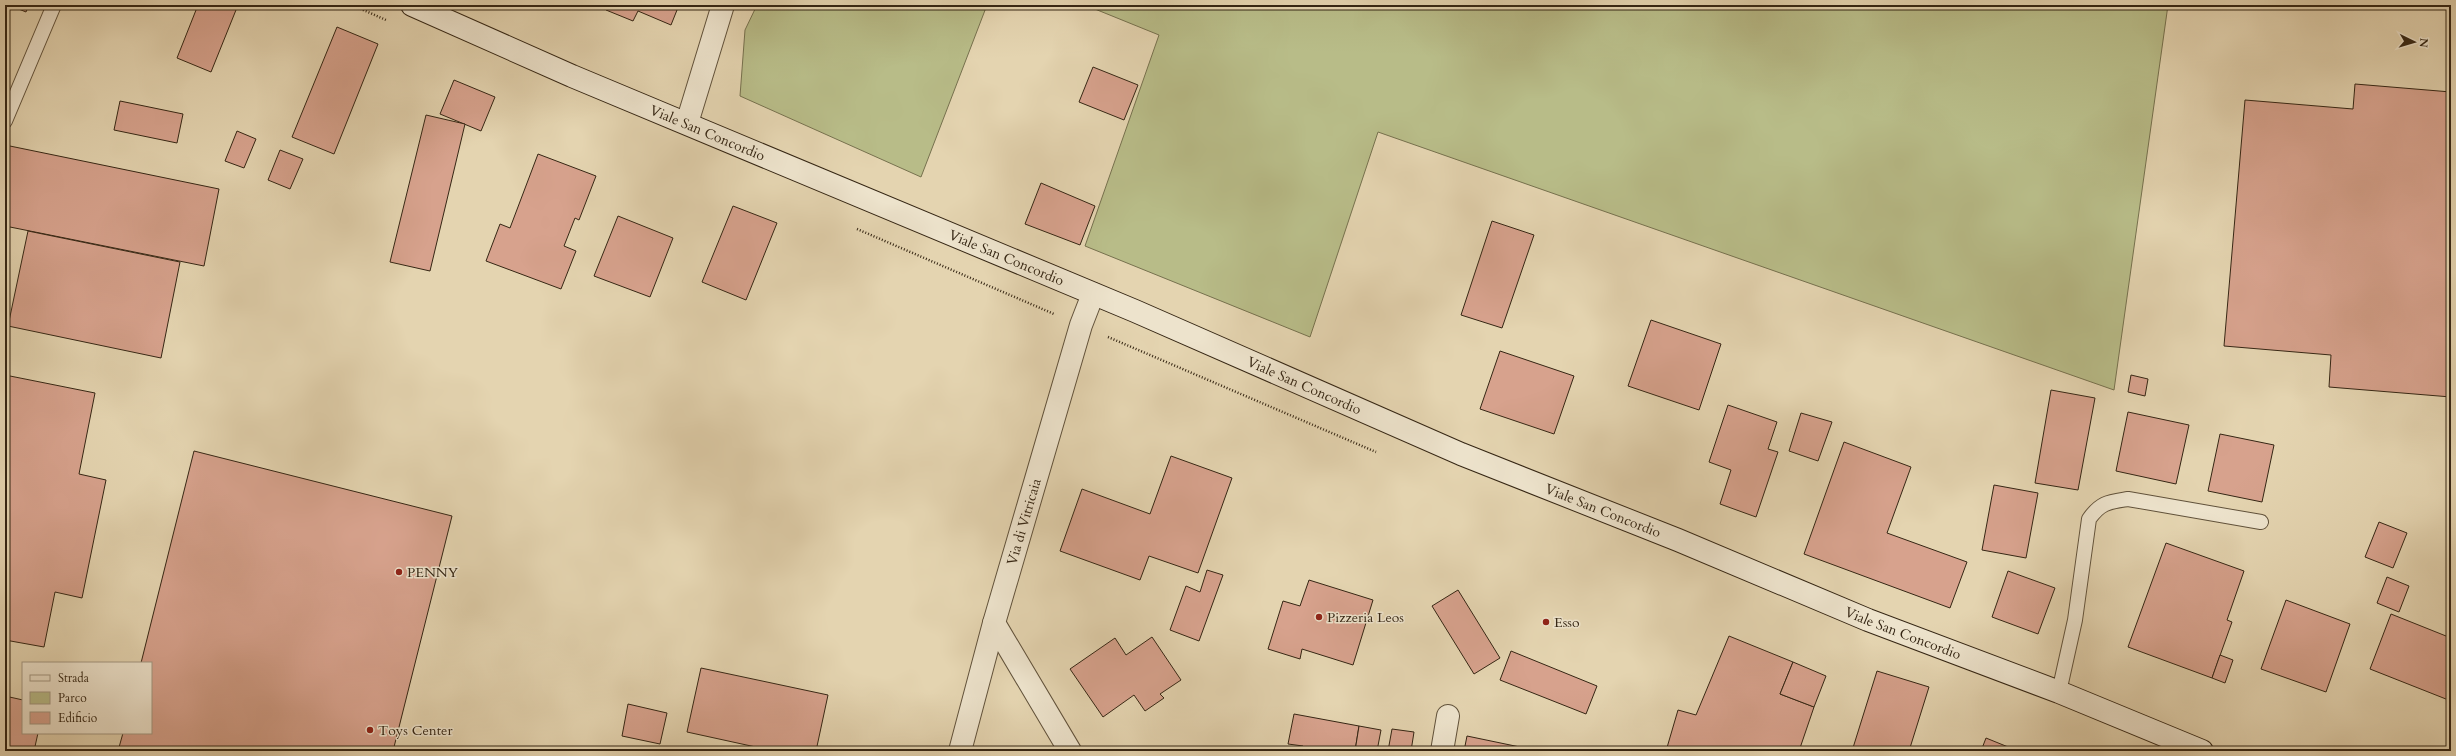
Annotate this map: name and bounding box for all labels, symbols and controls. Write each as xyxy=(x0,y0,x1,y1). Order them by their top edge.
north arrow xyxy=(2394,22,2434,62)
text: N xyxy=(2416,37,2431,49)
street label: Viale San Concordio xyxy=(647,101,768,166)
street label: Viale San Concordio xyxy=(946,225,1067,291)
street label: Viale San Concordio xyxy=(1244,352,1365,419)
street label: Via di Vitricaia xyxy=(1002,476,1046,567)
street label: Viale San Concordio xyxy=(1542,479,1664,542)
place label: PENNY xyxy=(407,563,459,582)
marker: PENNY xyxy=(394,567,404,577)
street label: Viale San Concordio xyxy=(1842,602,1964,664)
place label: Pizzeria Leos xyxy=(1327,608,1404,627)
marker: Pizzeria Leos xyxy=(1314,612,1324,622)
place label: Esso xyxy=(1554,613,1580,632)
marker: Esso xyxy=(1541,617,1551,627)
legend xyxy=(22,662,152,734)
text: Strada xyxy=(58,670,90,686)
text: Parco xyxy=(58,690,87,706)
text: Edificio xyxy=(58,710,98,726)
place label: Toys Center xyxy=(378,721,453,740)
marker: Toys Center xyxy=(365,725,375,735)

